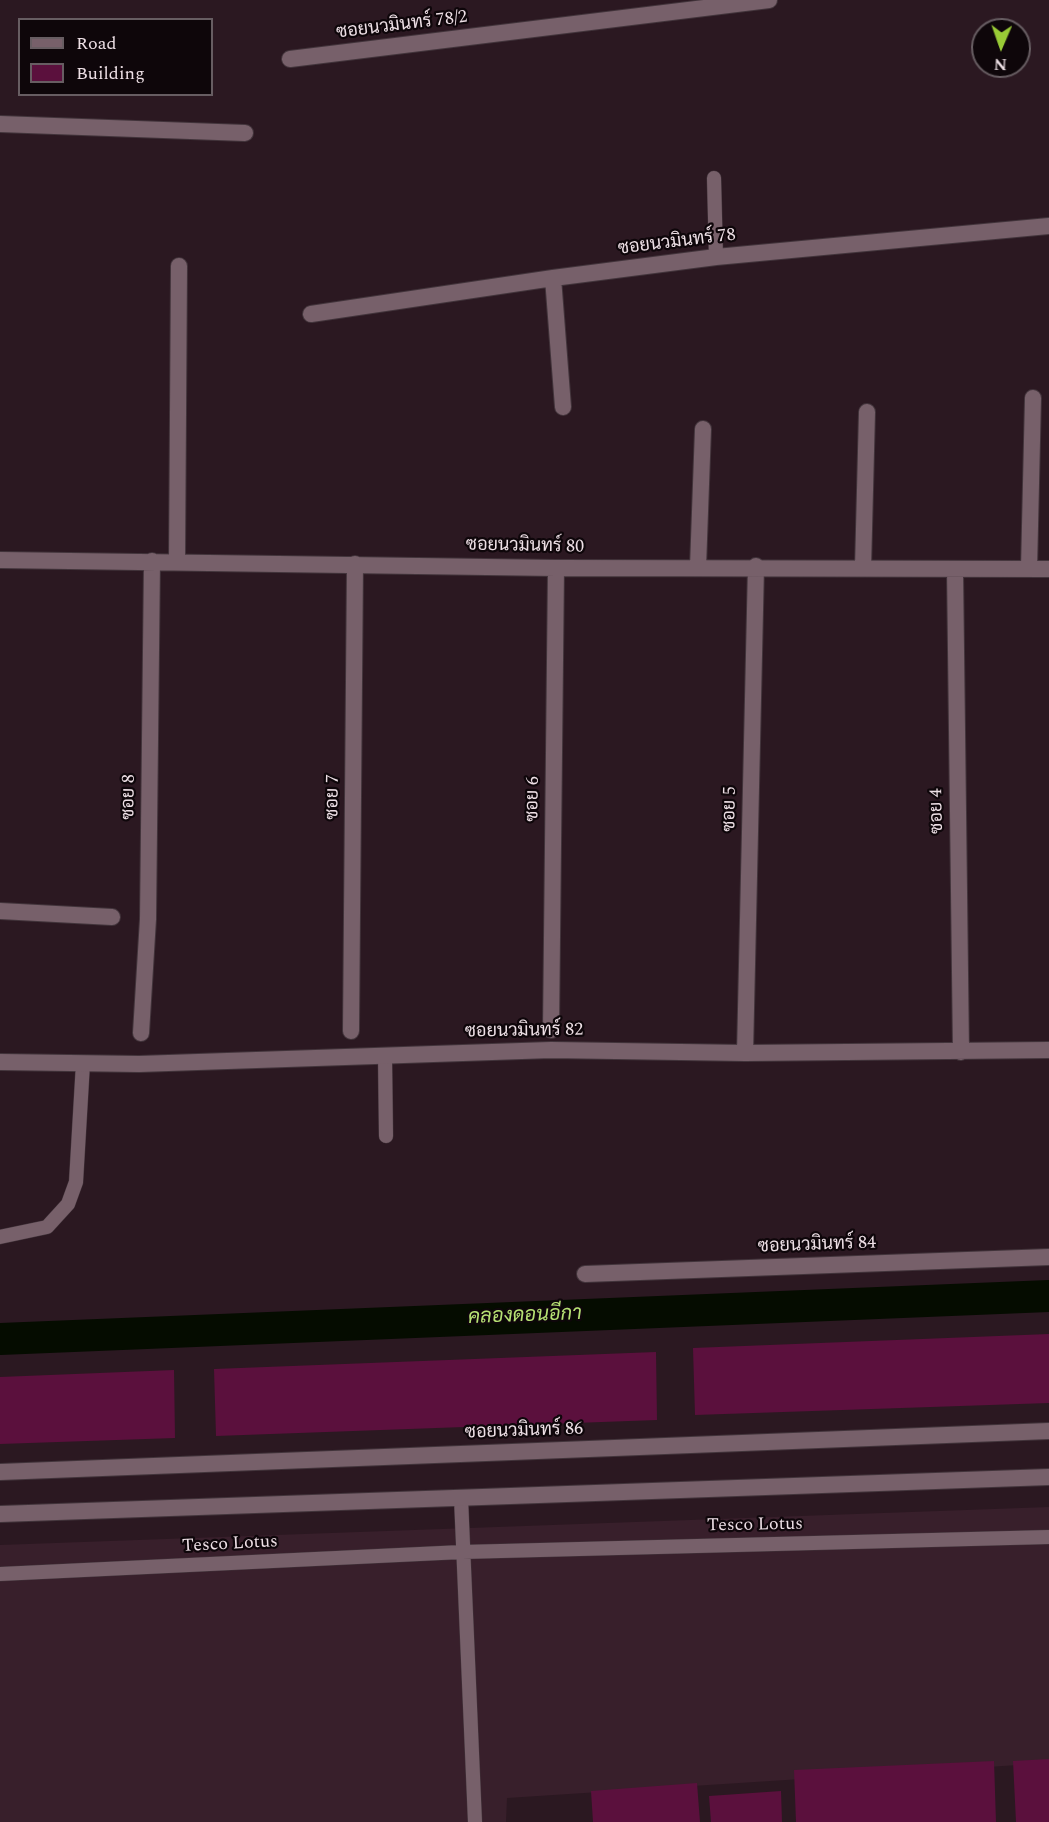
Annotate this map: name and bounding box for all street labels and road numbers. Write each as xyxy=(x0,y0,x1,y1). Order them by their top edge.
street label: ซอยนวมินทร์ 78/2 xyxy=(335,7,469,45)
street label: ซอยนวมินทร์ 78 xyxy=(617,225,737,261)
street label: ซอยนวมินทร์ 80 xyxy=(466,535,584,559)
street label: ซอย 8 xyxy=(119,774,141,820)
street label: ซอย 7 xyxy=(323,774,345,820)
street label: ซอย 6 xyxy=(523,776,545,822)
street label: ซอย 5 xyxy=(720,786,742,832)
street label: ซอย 4 xyxy=(927,788,949,834)
street label: ซอยนวมินทร์ 82 xyxy=(465,1020,583,1044)
street label: ซอยนวมินทร์ 84 xyxy=(758,1233,876,1259)
street label: ซอยนวมินทร์ 86 xyxy=(465,1419,583,1445)
street label: Tesco Lotus xyxy=(707,1514,803,1538)
street label: Tesco Lotus xyxy=(182,1532,278,1558)

